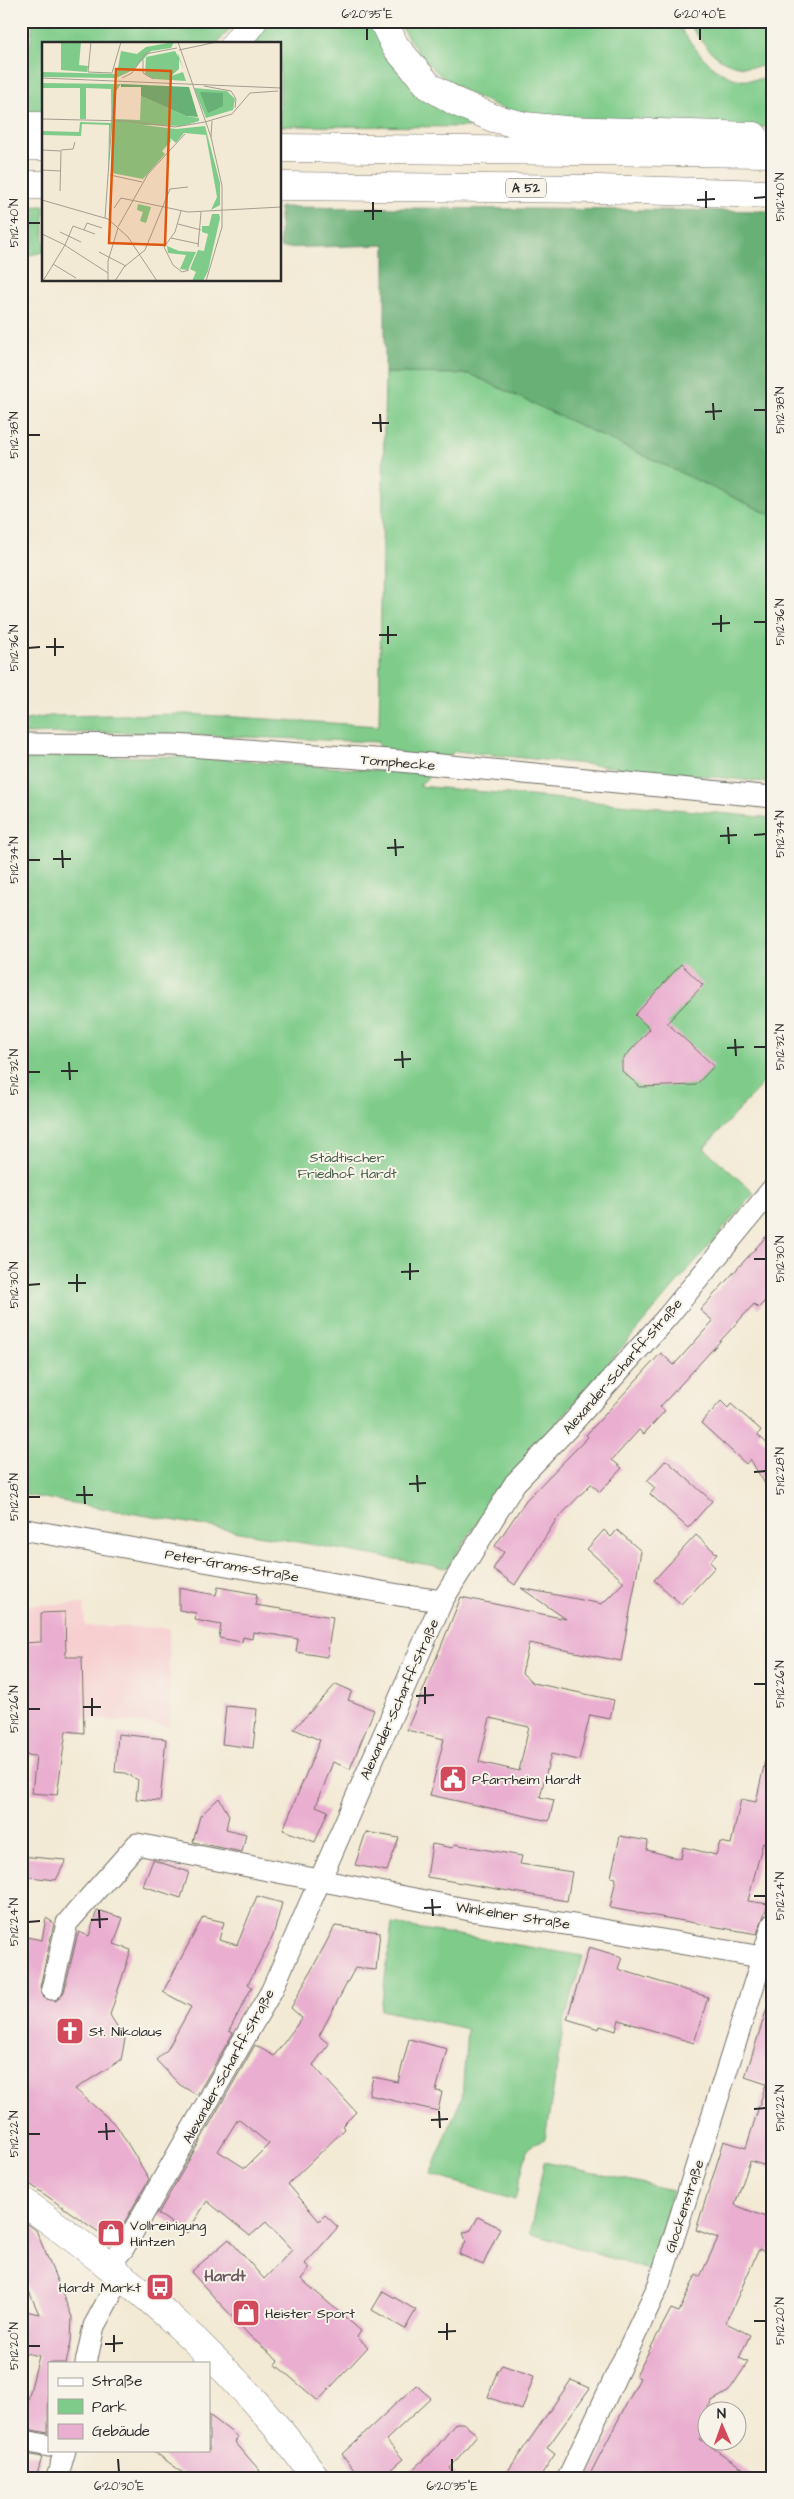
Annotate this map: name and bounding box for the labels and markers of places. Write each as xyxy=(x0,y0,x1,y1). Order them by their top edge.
public building icon: Pfarrheim Hardt xyxy=(438,1764,468,1794)
place label: Pfarrheim Hardt xyxy=(472,1770,581,1790)
church icon: St. Nikolaus xyxy=(55,2016,85,2046)
place label: St. Nikolaus xyxy=(89,2022,162,2042)
place label: Vollreinigung Hintzen xyxy=(130,2216,206,2252)
shop icon: Vollreinigung Hintzen xyxy=(96,2218,126,2248)
bus stop icon: Hardt Markt xyxy=(145,2272,175,2302)
place label: Hardt Markt xyxy=(59,2278,141,2298)
shop icon: Heister Sport xyxy=(231,2298,261,2328)
place label: Heister Sport xyxy=(265,2304,355,2324)

